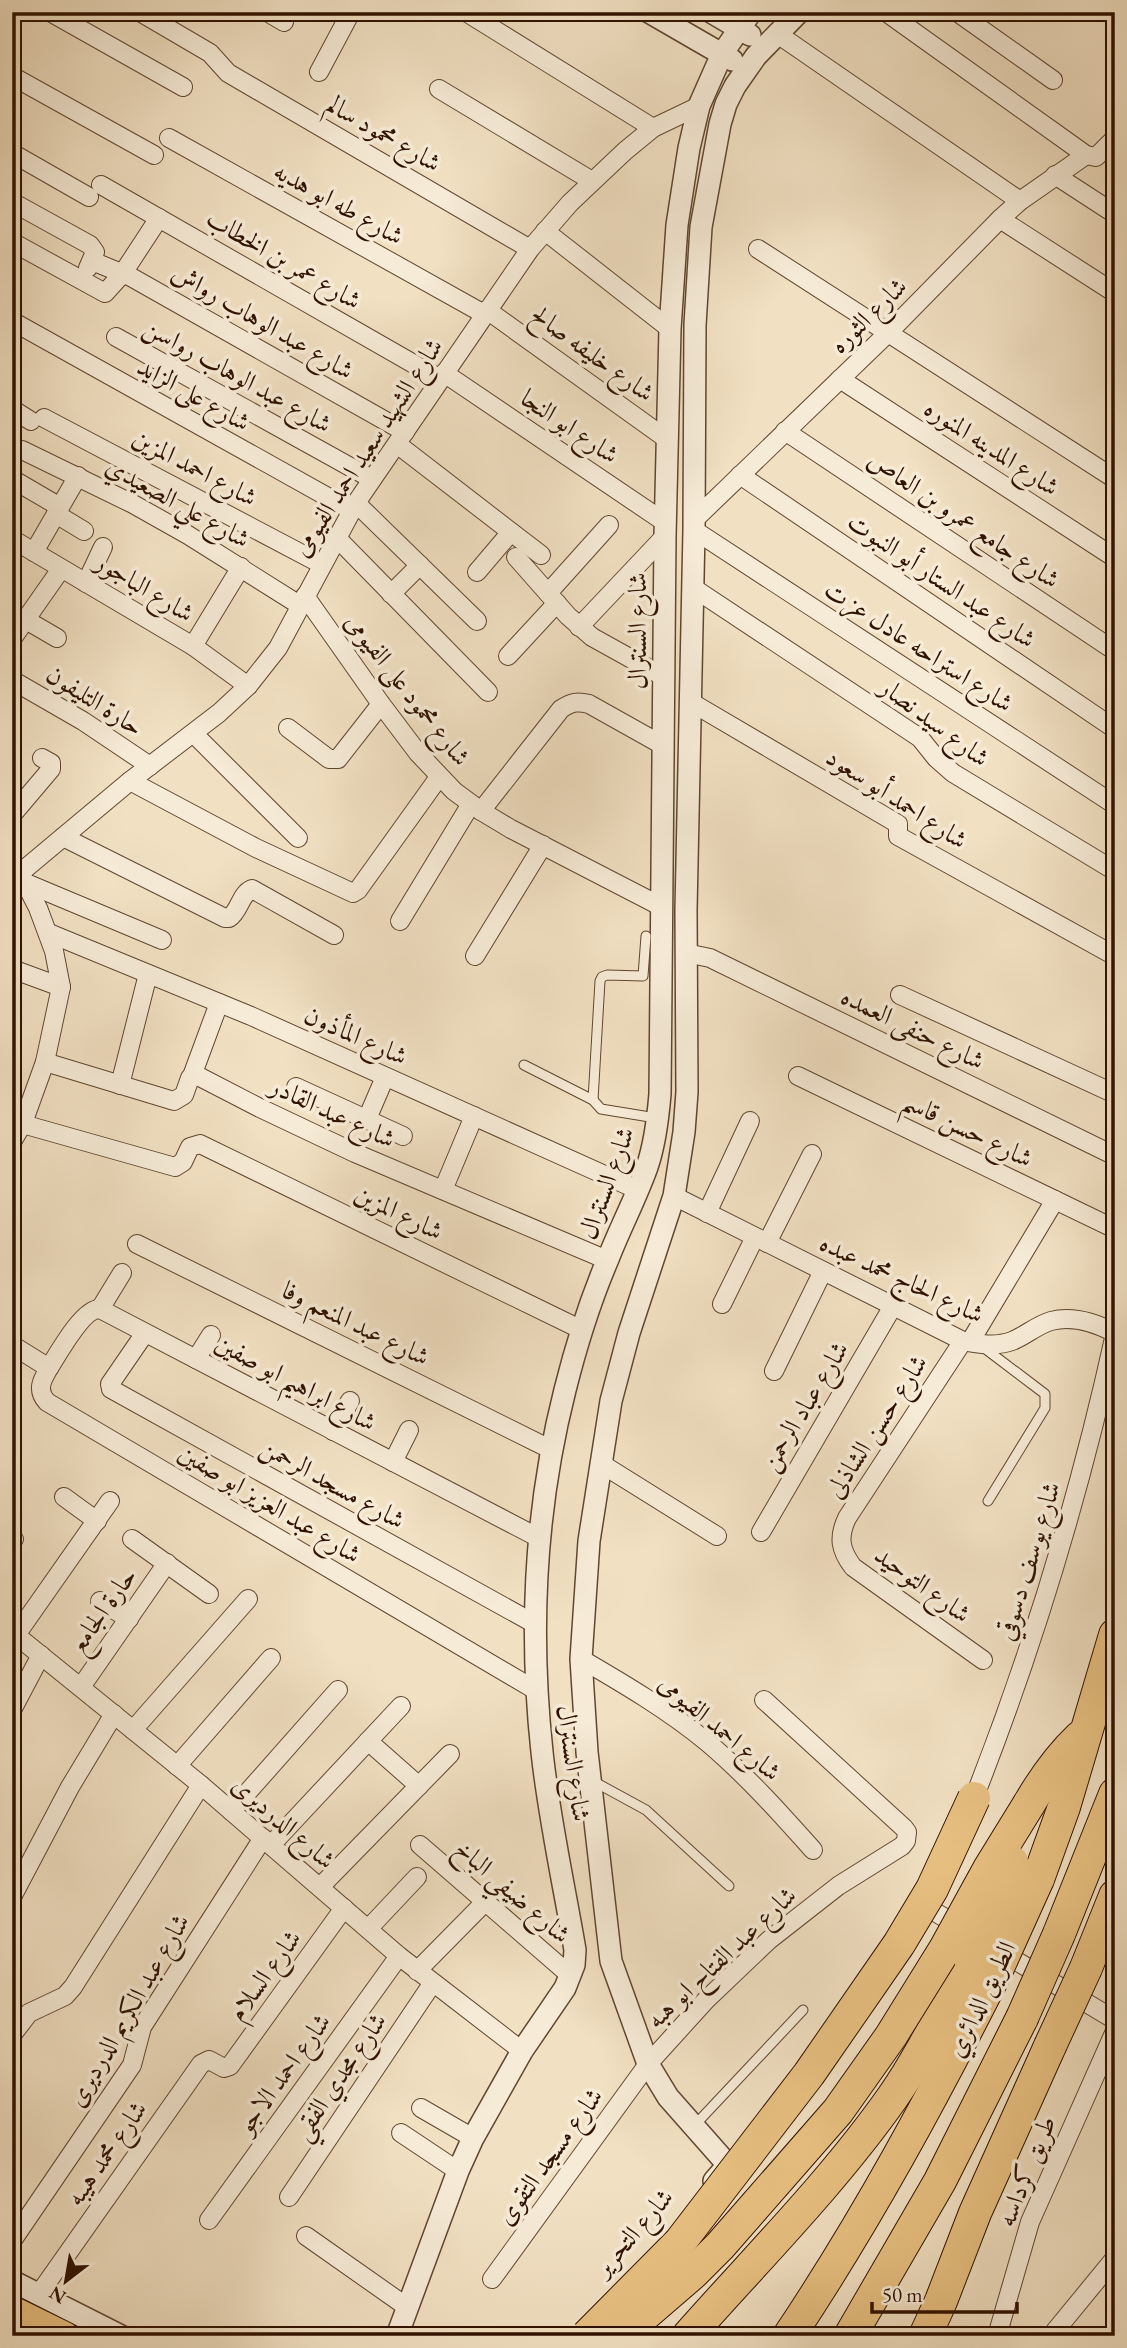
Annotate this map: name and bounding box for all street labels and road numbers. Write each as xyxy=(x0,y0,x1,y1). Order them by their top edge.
street label: شارع محمود سالم xyxy=(317,86,448,185)
street label: شارع طه ابو هديه xyxy=(265,153,410,257)
street label: شارع عمر بن الخطاب xyxy=(198,201,368,322)
street label: شارع عبد الوهاب رواش xyxy=(163,255,360,391)
street label: شارع الثوره xyxy=(822,269,918,364)
street label: شارع خليفه صالح xyxy=(522,297,662,413)
street label: شارع عبد الوهاب رواسن xyxy=(136,309,338,445)
street label: شارع الشهيد سعيد احمد الفيومى xyxy=(284,331,455,566)
street label: شارع على الزايد xyxy=(129,349,257,443)
street label: شارع ابو النجا xyxy=(511,381,626,475)
street label: شارع المدينه المنوره xyxy=(915,391,1066,508)
street label: شارع احمد المزين xyxy=(124,420,263,519)
street label: شارع جامع عمرو بن العاص xyxy=(857,442,1067,602)
street label: شارع علي الصعيدي xyxy=(96,448,256,563)
street label: شارع عبد الستار أبو النبوت xyxy=(838,504,1043,660)
street label: شارع الباجور xyxy=(84,543,201,634)
street label: شارع السنترال xyxy=(620,572,659,690)
street label: شارع استراحه عادل عزت xyxy=(815,572,1020,724)
street label: شارع محمود على الفيومى xyxy=(334,605,479,776)
street label: حارة التليفون xyxy=(40,657,150,743)
street label: شارع سيد نصار xyxy=(868,668,997,778)
street label: شارع احمد أبو سعود xyxy=(817,739,974,861)
street label: شارع حنفى العمده xyxy=(833,979,991,1082)
street label: شارع المأذون xyxy=(297,996,413,1077)
street label: شارع عبد القادر xyxy=(260,1067,401,1160)
street label: شارع حسن قاسم xyxy=(893,1083,1039,1183)
street label: شارع السنترال xyxy=(570,1122,647,1246)
street label: شارع المزين xyxy=(347,1176,449,1253)
street label: شارع الحاج محمد عبده xyxy=(811,1225,990,1337)
street label: شارع عبد المنعم وفا xyxy=(273,1273,435,1381)
street label: شارع ابراهيم ابو صفين xyxy=(205,1325,383,1447)
street label: شارع عباد الرحمن xyxy=(752,1335,860,1480)
street label: شارع حسن الشاذلى xyxy=(817,1348,939,1507)
street label: شارع مسجد الرحمن xyxy=(252,1429,411,1541)
street label: شارع عبد العزيز ابو صفين xyxy=(170,1435,368,1575)
street label: شارع يوسف دسوقي xyxy=(988,1477,1073,1646)
street label: شارع التوحيد xyxy=(865,1537,978,1635)
street label: حارة الجامع xyxy=(60,1560,150,1664)
street label: شارع احمد الفيومى xyxy=(648,1666,788,1792)
street label: شارع السنترال xyxy=(544,1703,599,1824)
street label: شارع الدرديرى xyxy=(222,1768,343,1880)
street label: شارع ضيفي الباخ xyxy=(442,1831,578,1958)
street label: شارع عبد الفتاح ابو هبه xyxy=(638,1878,808,2041)
street label: شارع عبد الكريم الدرديرى xyxy=(59,1907,202,2116)
street label: شارع السلام xyxy=(219,1923,313,2031)
street label: الطريق الدائري xyxy=(938,1935,1027,2065)
street label: شارع احمد الاجو xyxy=(226,2006,342,2145)
street label: شارع مجدي الفقي xyxy=(284,2006,402,2151)
street label: شارع مسجد التقوى xyxy=(488,2081,614,2234)
street label: شارع محمد هيبه xyxy=(57,2094,159,2215)
street label: طريق كرداسه xyxy=(988,2111,1064,2231)
street label: شارع التحرير xyxy=(583,2181,684,2289)

